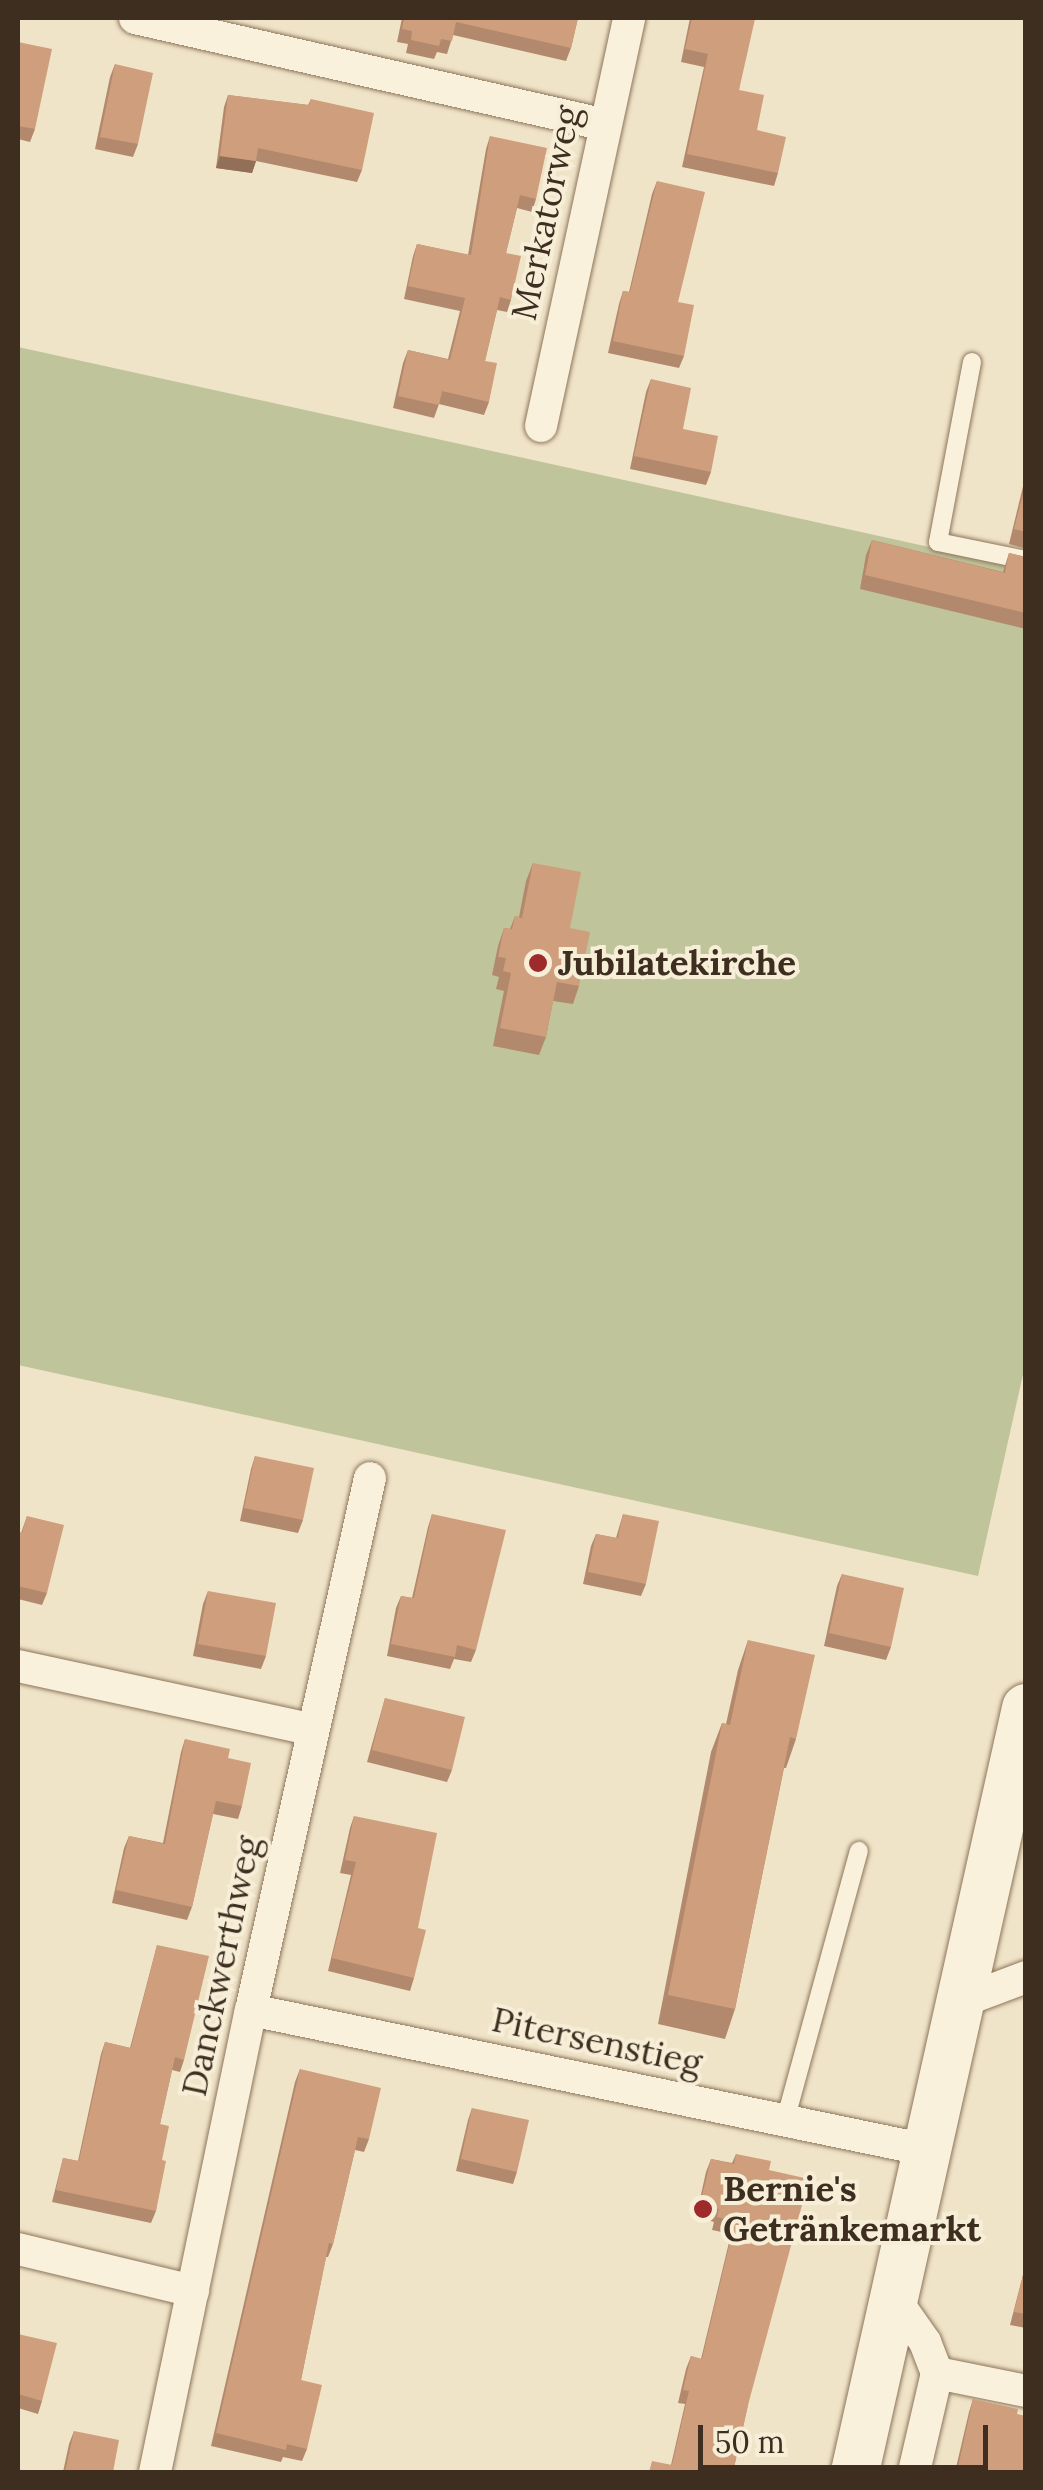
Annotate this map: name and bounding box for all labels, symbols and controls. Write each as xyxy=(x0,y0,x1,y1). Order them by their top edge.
street label: Merkatorweg xyxy=(503,102,589,324)
place label: Jubilatekirche xyxy=(558,942,796,984)
marker: Jubilatekirche xyxy=(527,952,549,974)
street label: Danckwerthweg xyxy=(173,1832,269,2100)
street label: Pitersenstieg xyxy=(488,1998,706,2084)
place label: Bernie's Getränkemarkt xyxy=(723,2168,981,2250)
marker: Bernie's Getränkemarkt xyxy=(692,2198,714,2220)
scale bar xyxy=(703,2405,993,2467)
text: 50 m xyxy=(715,2423,785,2461)

